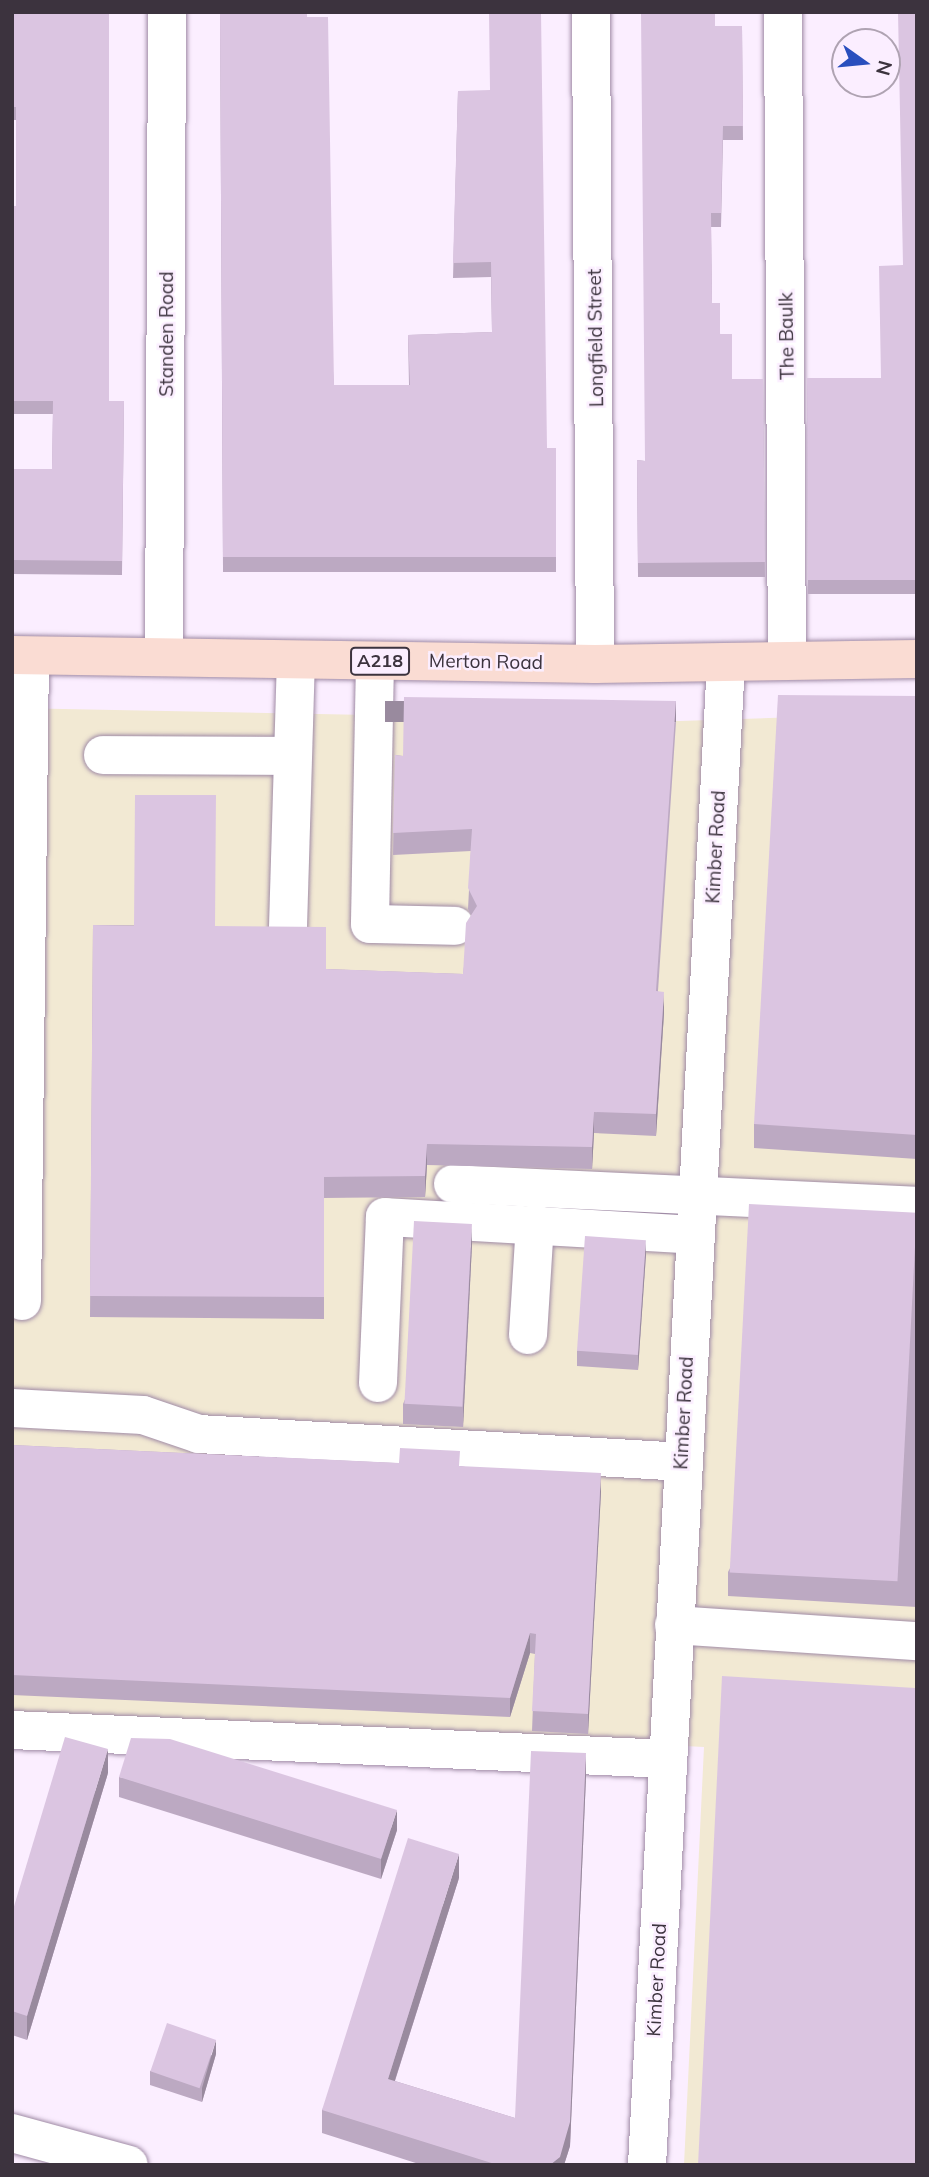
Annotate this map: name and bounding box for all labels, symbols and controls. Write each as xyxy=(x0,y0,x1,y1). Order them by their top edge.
north arrow xyxy=(831,28,901,98)
text: N xyxy=(871,58,898,78)
street label: Longfield Street xyxy=(583,269,609,407)
street label: Standen Road xyxy=(156,271,178,397)
street label: The Baulk xyxy=(775,292,799,380)
road number: A218 xyxy=(348,646,412,676)
street label: Merton Road xyxy=(429,650,543,674)
street label: Kimber Road xyxy=(702,790,730,904)
street label: Kimber Road xyxy=(670,1356,698,1470)
street label: Kimber Road xyxy=(643,1923,671,2037)

